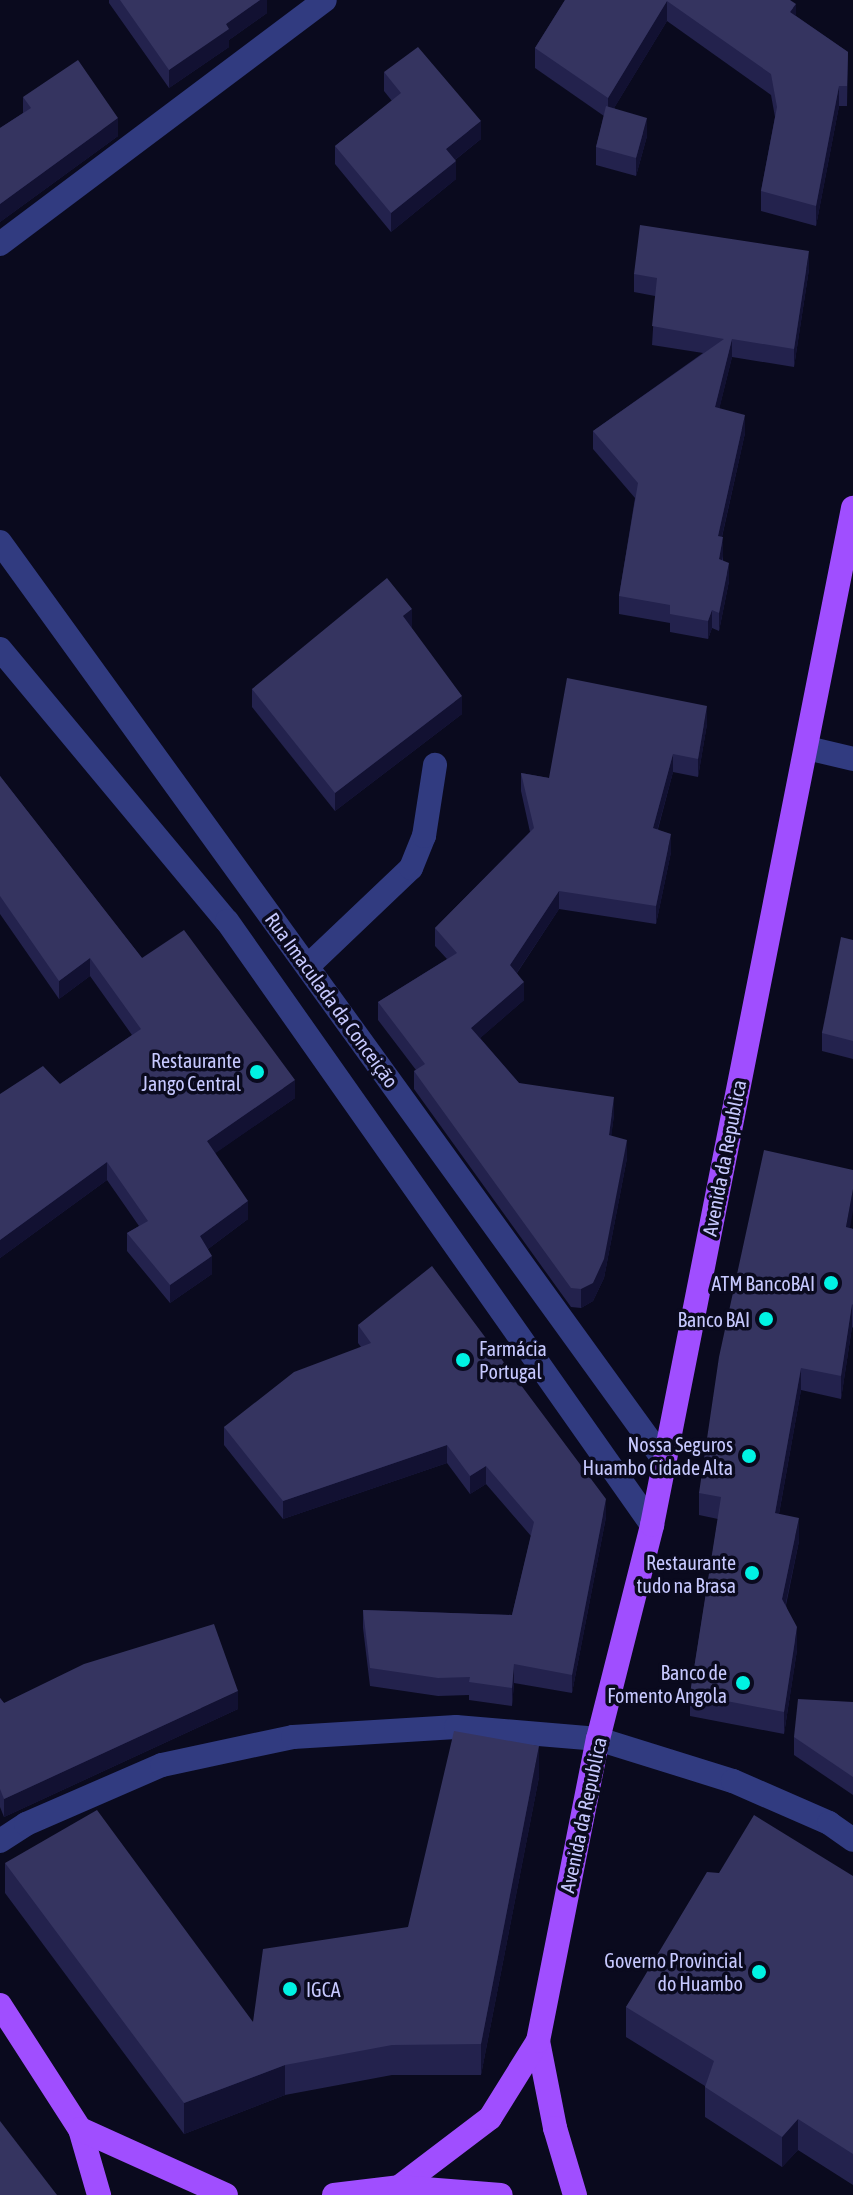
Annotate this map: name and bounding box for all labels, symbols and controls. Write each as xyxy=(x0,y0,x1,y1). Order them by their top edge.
street label: Rua Imaculada da Conceição xyxy=(260,908,404,1092)
place label: Restaurante Jango Central xyxy=(142,1048,241,1095)
marker: Restaurante Jango Central xyxy=(248,1063,266,1081)
street label: Avenida da Republica xyxy=(697,1078,751,1238)
place label: ATM BancoBAI xyxy=(711,1271,815,1295)
marker: ATM BancoBAI xyxy=(822,1274,840,1292)
place label: Banco BAI xyxy=(678,1307,750,1331)
marker: Banco BAI xyxy=(757,1310,775,1328)
place label: Farmácia Portugal xyxy=(479,1336,547,1383)
marker: Farmácia Portugal xyxy=(454,1351,472,1369)
place label: Nossa Seguros Huambo Cidade Alta xyxy=(583,1432,733,1479)
marker: Nossa Seguros Huambo Cidade Alta xyxy=(740,1447,758,1465)
place label: Restaurante tudo na Brasa xyxy=(637,1550,736,1597)
marker: Restaurante tudo na Brasa xyxy=(743,1564,761,1582)
place label: Banco de Fomento Angola xyxy=(607,1660,727,1707)
marker: Banco de Fomento Angola xyxy=(734,1674,752,1692)
street label: Avenida da Republica xyxy=(555,1735,611,1895)
place label: Governo Provincial do Huambo xyxy=(604,1948,743,1995)
marker: Governo Provincial do Huambo xyxy=(750,1963,768,1981)
place label: IGCA xyxy=(306,1977,340,2001)
marker: IGCA xyxy=(281,1980,299,1998)

